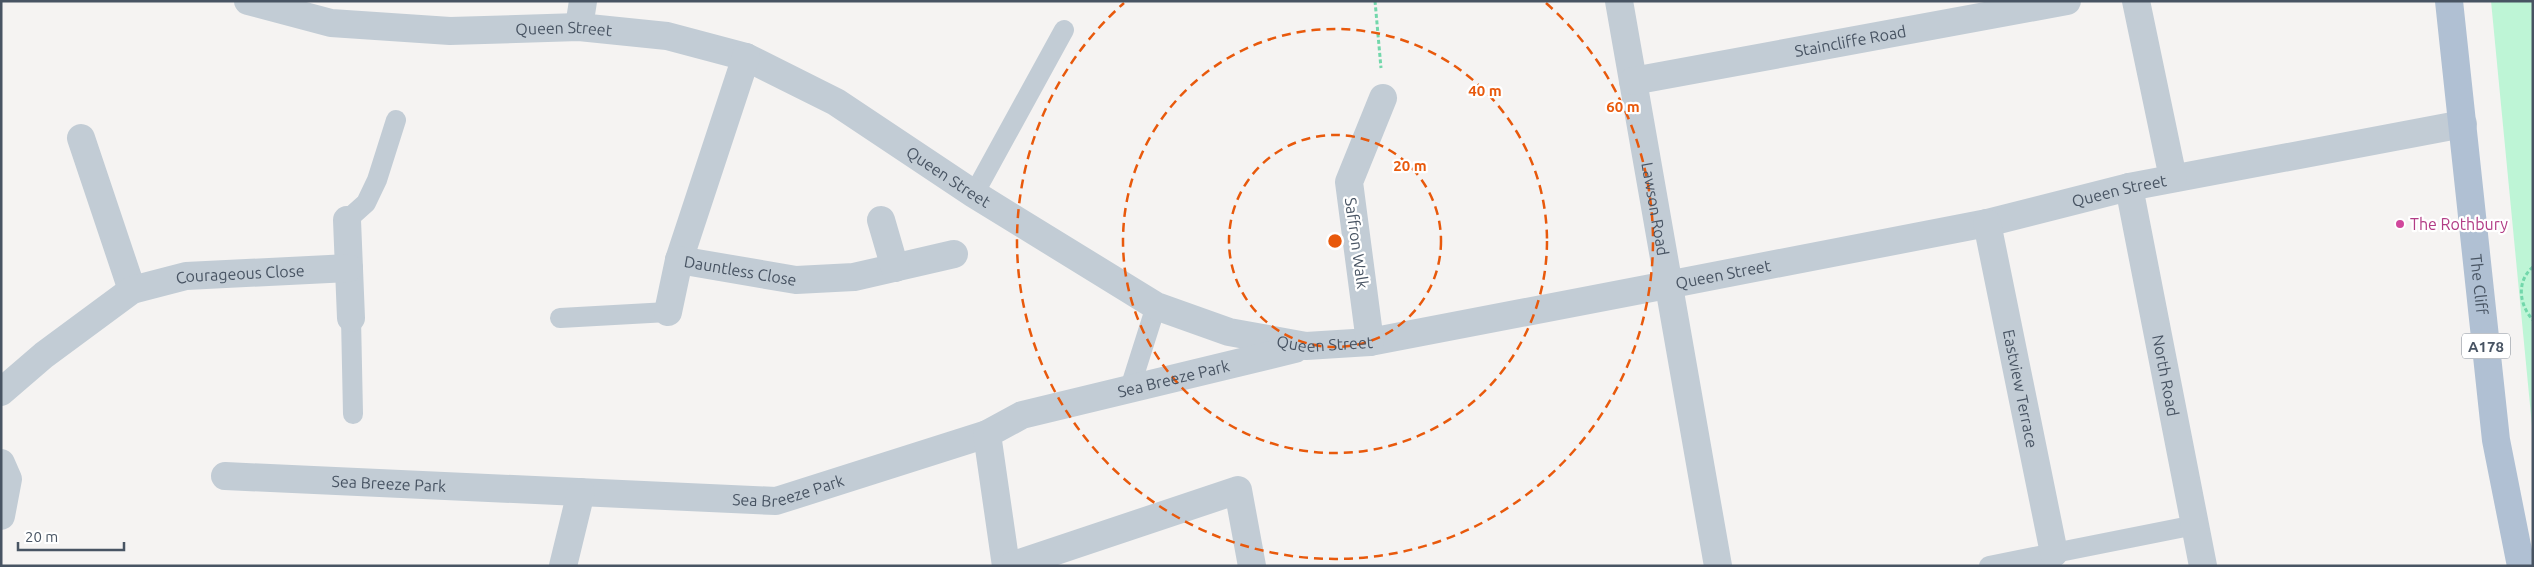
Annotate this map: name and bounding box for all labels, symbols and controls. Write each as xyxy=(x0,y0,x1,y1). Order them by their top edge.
street label: Queen Street xyxy=(515,18,614,39)
street label: Staincliffe Road xyxy=(1793,22,1908,60)
text: 40 m xyxy=(1468,82,1502,99)
text: 60 m xyxy=(1606,98,1640,115)
street label: Queen Street xyxy=(903,143,994,211)
text: 20 m xyxy=(1393,157,1427,174)
street label: Lawson Road xyxy=(1638,161,1672,257)
street label: Queen Street xyxy=(2070,171,2169,210)
street label: Saffron Walk xyxy=(1342,196,1372,290)
place label: The Rothbury xyxy=(2410,215,2508,233)
marker: The Rothbury xyxy=(2394,218,2406,230)
centre of rings xyxy=(1326,232,1344,250)
street label: Dauntless Close xyxy=(683,252,798,289)
street label: The Cliff xyxy=(2467,253,2492,316)
street label: Queen Street xyxy=(1674,256,1773,292)
street label: Courageous Close xyxy=(174,261,305,287)
street label: Eastview Terrace xyxy=(2000,328,2041,450)
street label: Queen Street xyxy=(1275,332,1374,355)
street label: North Road xyxy=(2149,333,2183,418)
road number: A178 xyxy=(2462,334,2510,358)
street label: Sea Breeze Park xyxy=(1116,356,1231,401)
street label: Sea Breeze Park xyxy=(732,471,846,510)
street label: Sea Breeze Park xyxy=(331,472,447,495)
scale bar xyxy=(18,520,124,552)
text: 20 m xyxy=(25,528,58,545)

